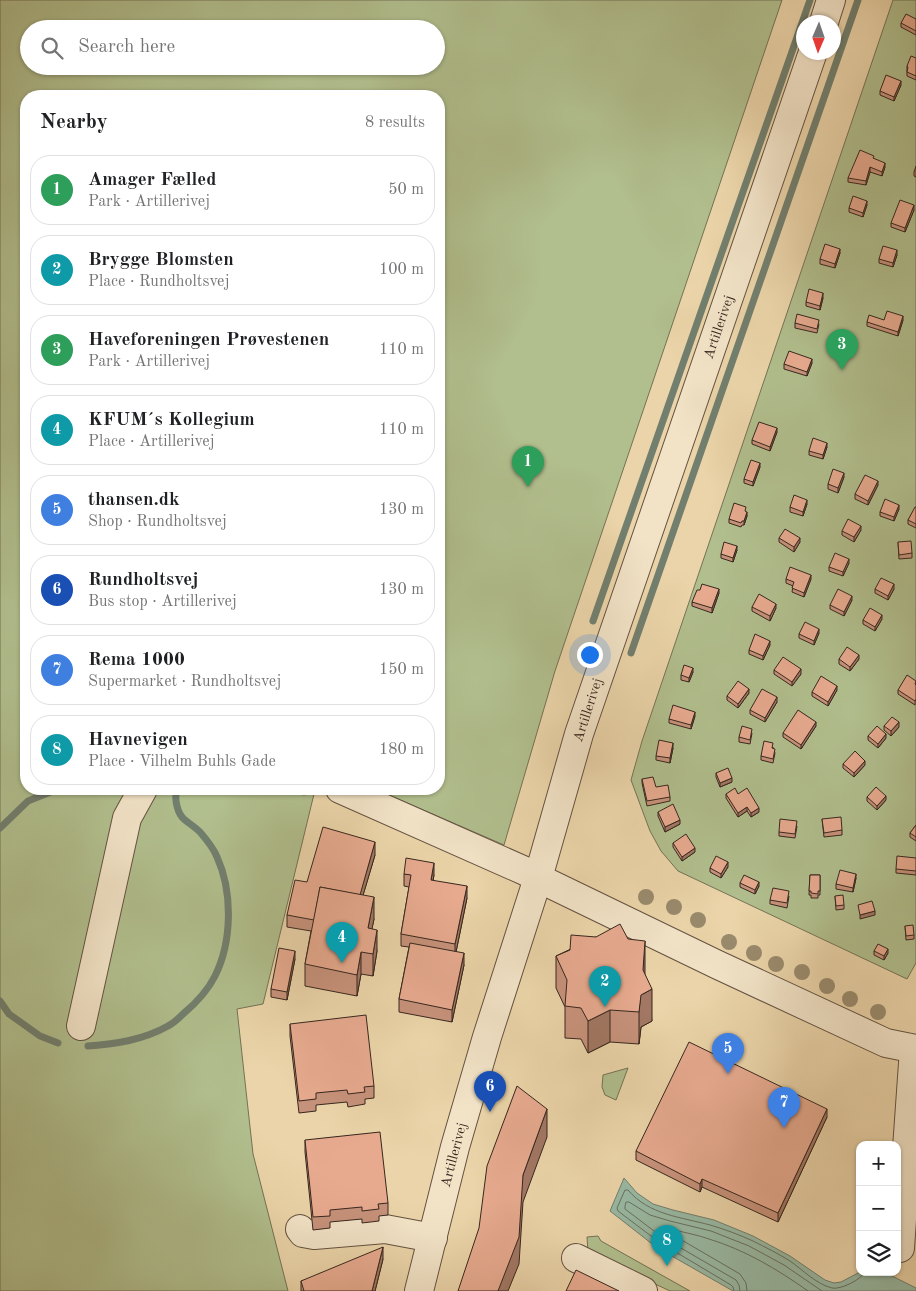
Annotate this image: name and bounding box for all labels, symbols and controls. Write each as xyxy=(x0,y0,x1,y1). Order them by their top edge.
north arrow xyxy=(796,15,841,60)
search box xyxy=(20,20,445,75)
icon: search xyxy=(38,34,66,62)
text: Search here xyxy=(78,38,175,57)
text: Nearby xyxy=(40,112,108,133)
text: 8 results xyxy=(365,115,425,131)
text: Amager Fælled xyxy=(88,171,217,190)
text: 1 xyxy=(52,182,62,198)
text: 50 m xyxy=(388,182,424,198)
text: Park · Artillerivej xyxy=(88,194,210,210)
text: Brygge Blomsten xyxy=(88,251,234,270)
text: 2 xyxy=(52,262,62,278)
text: 100 m xyxy=(379,262,424,278)
text: Place · Rundholtsvej xyxy=(88,274,230,290)
street label: Artillerivej xyxy=(702,293,736,361)
pin: 3 xyxy=(826,329,858,370)
text: Haveforeningen Prøvestenen xyxy=(88,331,329,350)
text: 3 xyxy=(52,342,62,358)
text: 110 m xyxy=(379,342,424,358)
text: Park · Artillerivej xyxy=(88,354,210,370)
text: KFUM´s Kollegium xyxy=(88,411,255,430)
text: 4 xyxy=(52,422,62,438)
text: 110 m xyxy=(379,422,424,438)
text: Place · Artillerivej xyxy=(88,434,215,450)
pin: 1 xyxy=(512,446,544,487)
text: thansen.dk xyxy=(88,491,180,510)
text: 5 xyxy=(52,502,62,518)
text: 130 m xyxy=(379,502,424,518)
text: Shop · Rundholtsvej xyxy=(88,514,227,530)
text: Rundholtsvej xyxy=(88,571,198,590)
text: 6 xyxy=(52,582,62,598)
text: 130 m xyxy=(379,582,424,598)
text: Bus stop · Artillerivej xyxy=(88,594,237,610)
your location xyxy=(577,642,603,668)
text: Rema 1000 xyxy=(88,651,185,670)
text: 7 xyxy=(52,662,62,678)
text: 150 m xyxy=(379,662,424,678)
text: Supermarket · Rundholtsvej xyxy=(88,674,281,690)
street label: Artillerivej xyxy=(571,676,605,744)
text: Havnevigen xyxy=(88,731,188,750)
text: 8 xyxy=(52,742,62,758)
text: 180 m xyxy=(379,742,424,758)
text: Place · Vilhelm Buhls Gade xyxy=(88,754,276,770)
pin: 4 xyxy=(326,922,358,963)
pin: 2 xyxy=(589,966,621,1007)
pin: 5 xyxy=(712,1033,744,1074)
pin: 6 xyxy=(474,1071,506,1112)
pin: 7 xyxy=(768,1087,800,1128)
street label: Artillerivej xyxy=(439,1121,469,1189)
map controls xyxy=(856,1141,901,1276)
button: + xyxy=(856,1141,901,1186)
button: − xyxy=(856,1186,901,1231)
pin: 8 xyxy=(651,1225,683,1266)
button: layers xyxy=(856,1231,901,1276)

